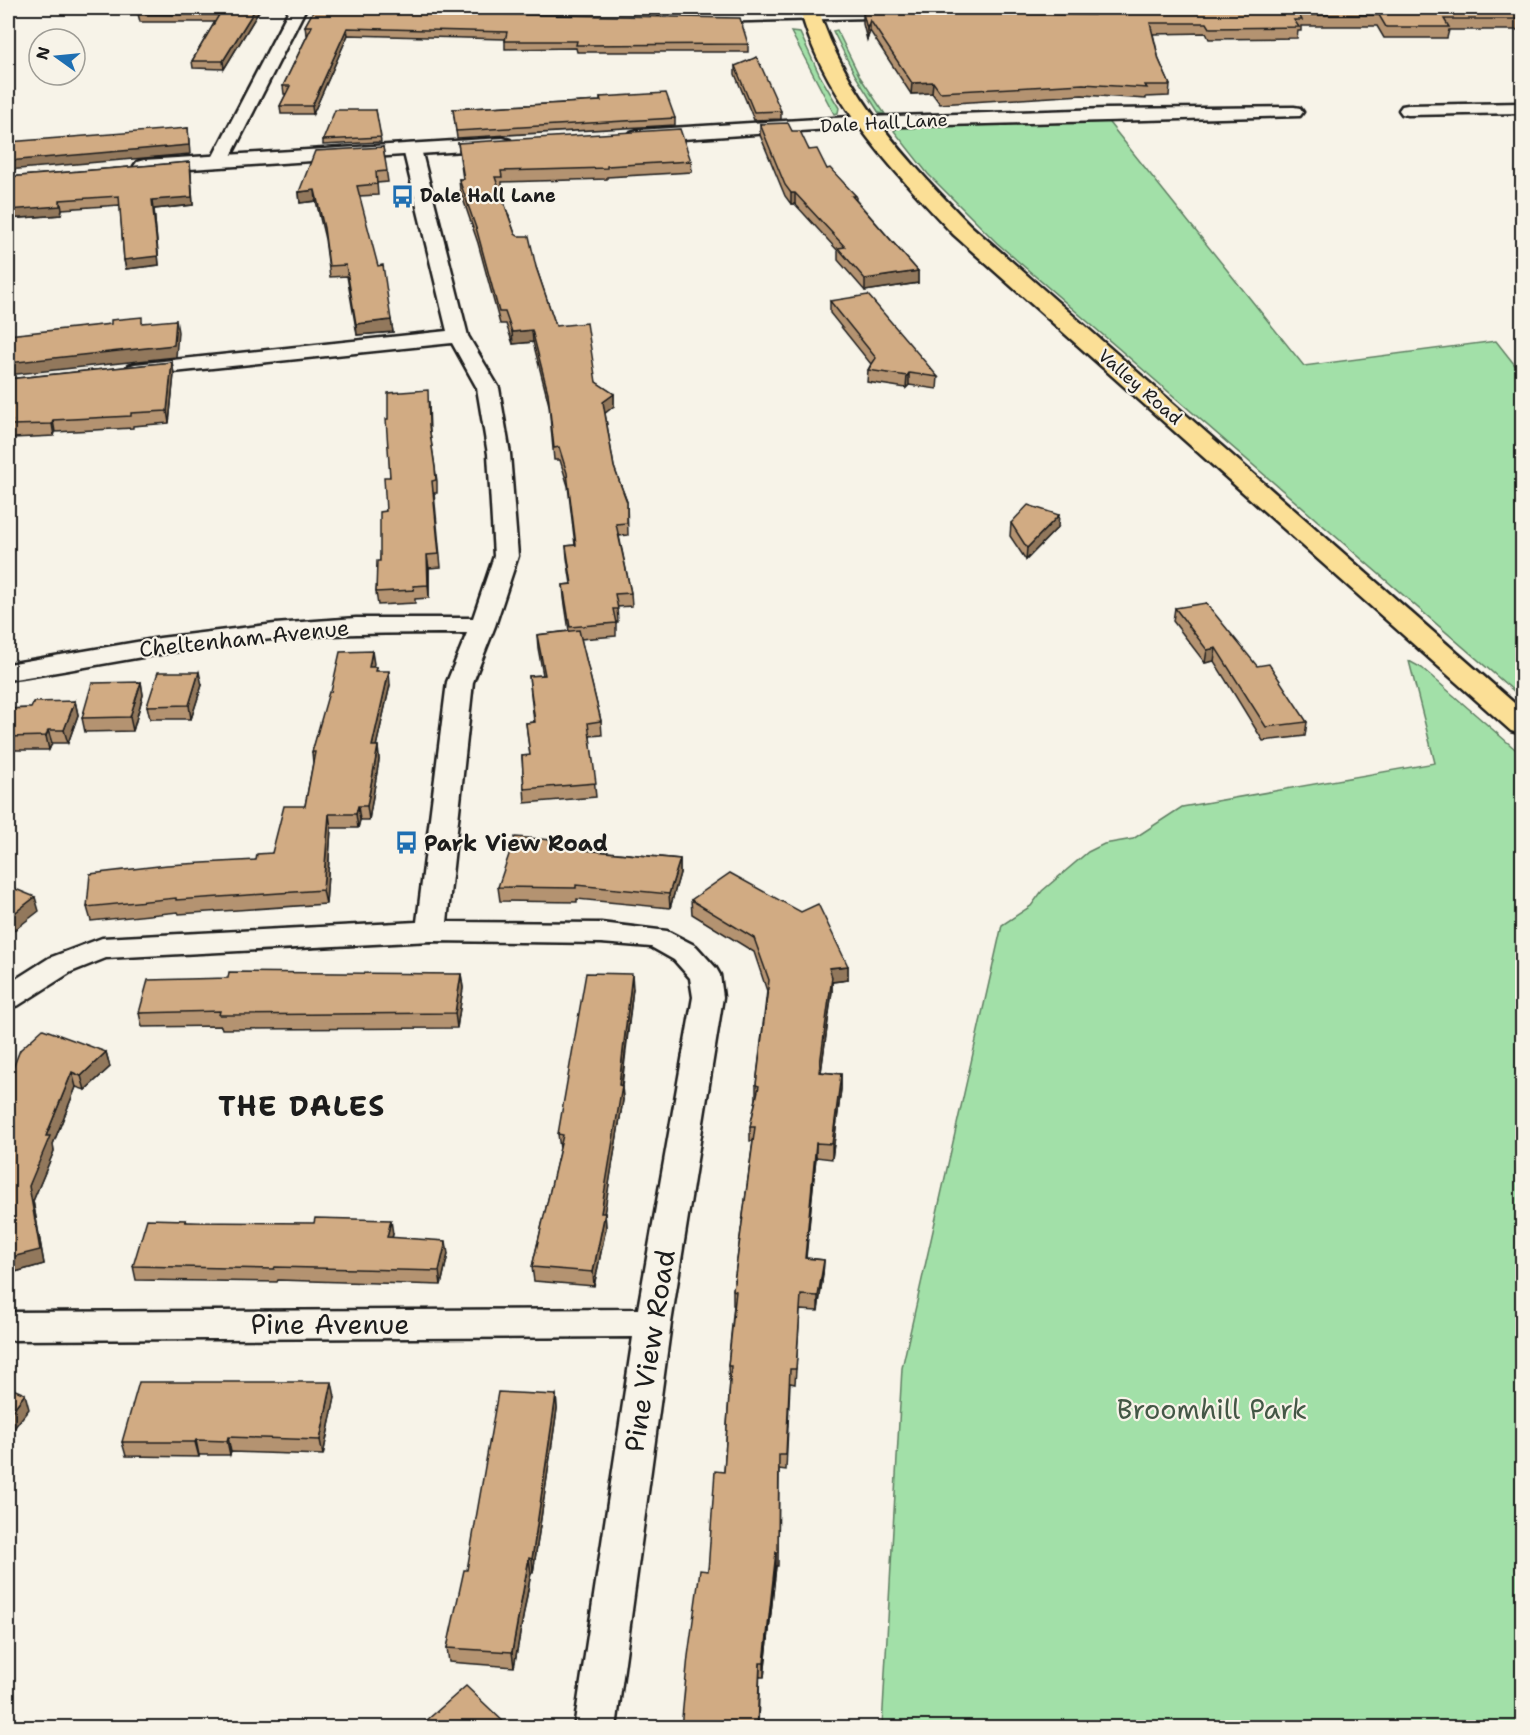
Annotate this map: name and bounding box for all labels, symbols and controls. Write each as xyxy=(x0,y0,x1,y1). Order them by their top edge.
north arrow xyxy=(27,27,87,87)
text: N xyxy=(31,44,55,62)
street label: Dale Hall Lane xyxy=(820,108,948,138)
bus stop icon: Dale Hall Lane xyxy=(389,183,415,209)
place label: Dale Hall Lane xyxy=(420,184,556,208)
street label: Valley Road xyxy=(1093,344,1187,430)
street label: Cheltenham Avenue xyxy=(138,613,351,664)
place label: Park View Road xyxy=(424,829,608,858)
bus stop icon: Park View Road xyxy=(393,830,419,856)
district label: THE DALES xyxy=(218,1087,386,1125)
street label: Pine View Road xyxy=(615,1247,684,1455)
street label: Pine Avenue xyxy=(251,1306,409,1343)
park label: Broomhill Park xyxy=(1117,1391,1307,1428)

